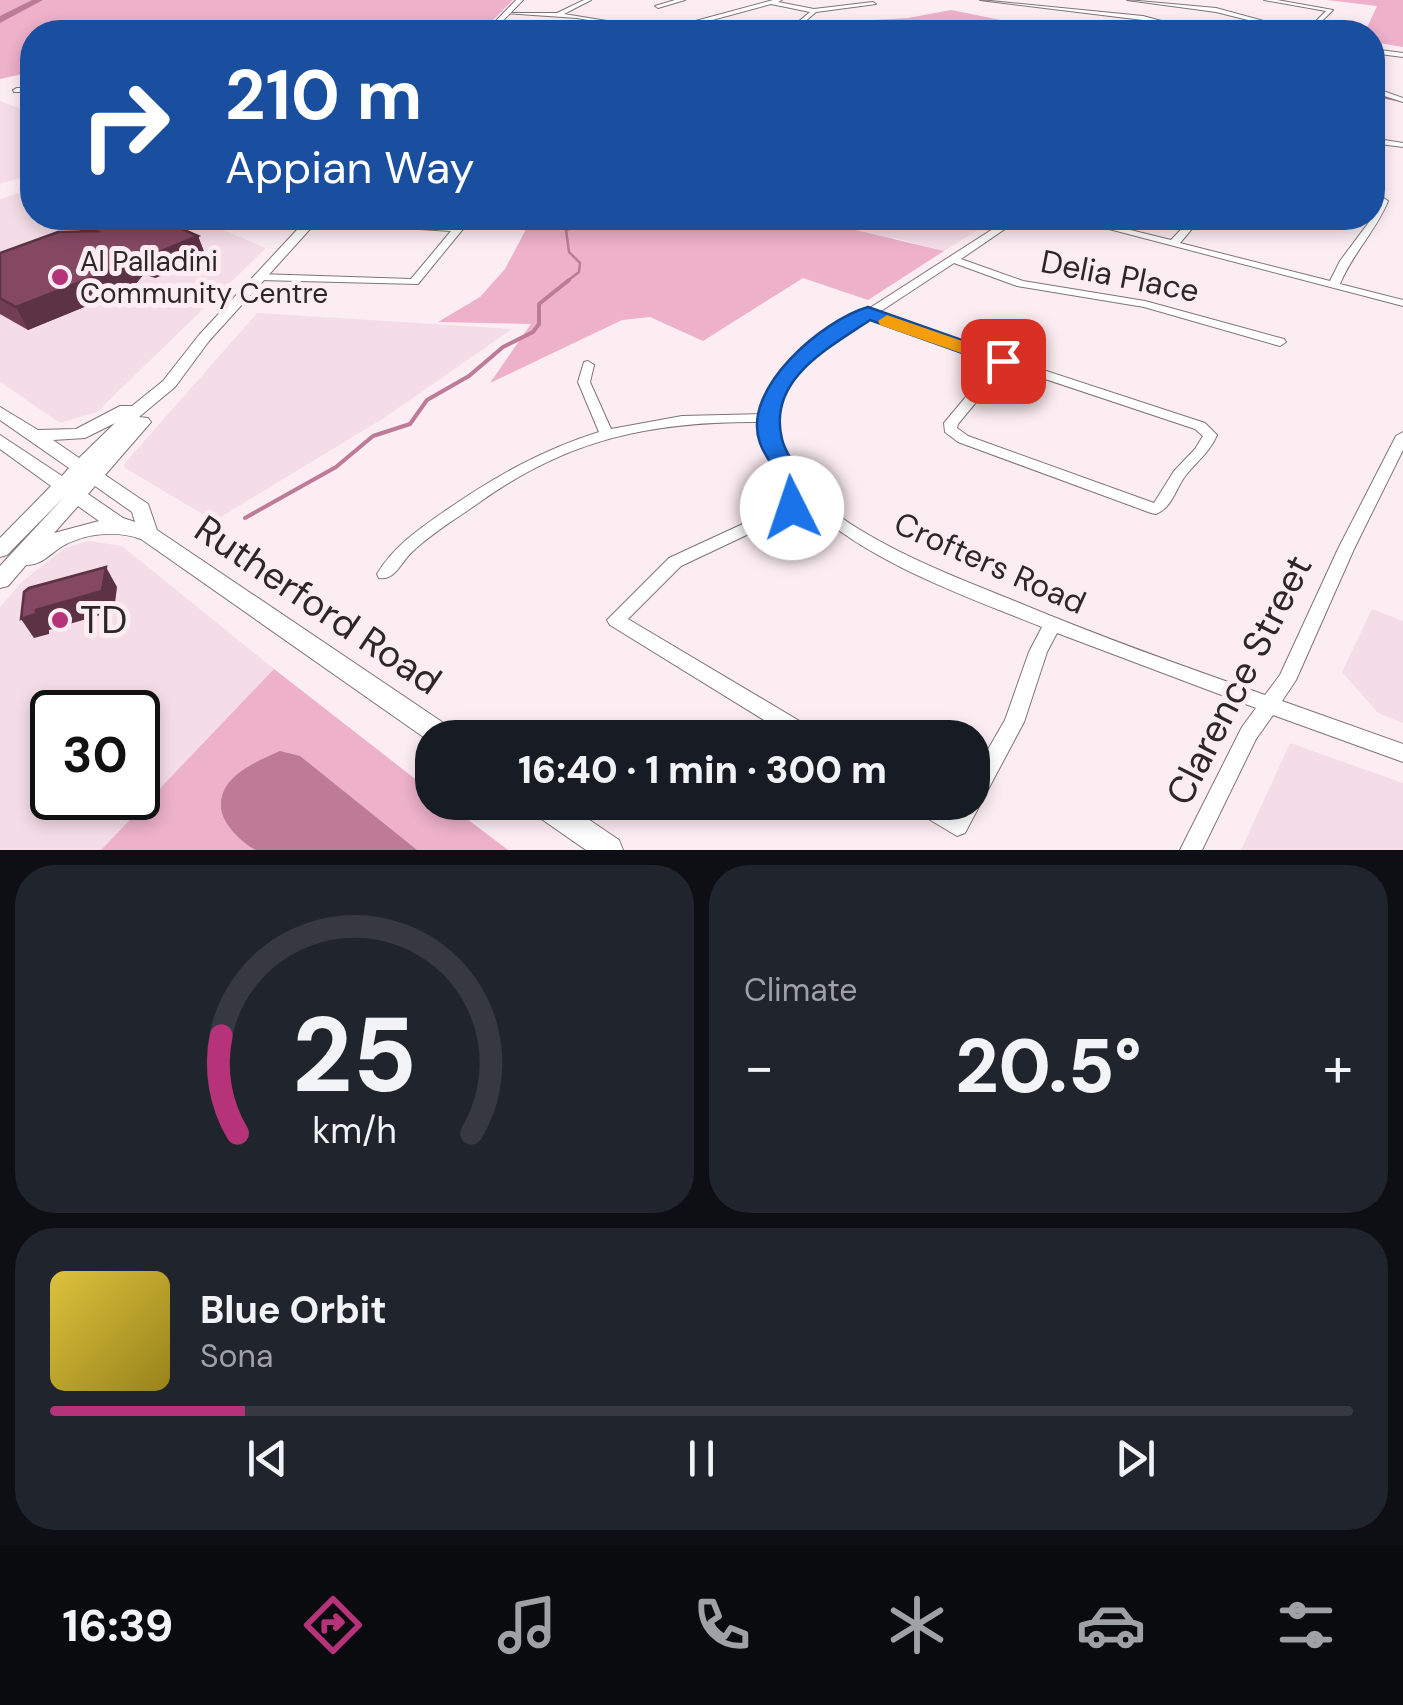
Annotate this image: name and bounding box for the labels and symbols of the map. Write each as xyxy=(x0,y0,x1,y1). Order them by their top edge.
street label: Delia Place xyxy=(1037,240,1203,312)
place label: Al Palladini Community Centre xyxy=(80,243,328,312)
marker: Al Palladini Community Centre xyxy=(49,266,71,288)
pin xyxy=(961,319,1046,404)
position arrow xyxy=(740,456,844,560)
street label: Crofters Road xyxy=(888,502,1092,624)
street label: Rutherford Road xyxy=(185,504,451,706)
street label: Clarence Street xyxy=(1154,546,1324,814)
place label: TD xyxy=(80,595,127,645)
marker: TD xyxy=(49,609,71,631)
speed limit sign: 30 xyxy=(30,690,160,820)

